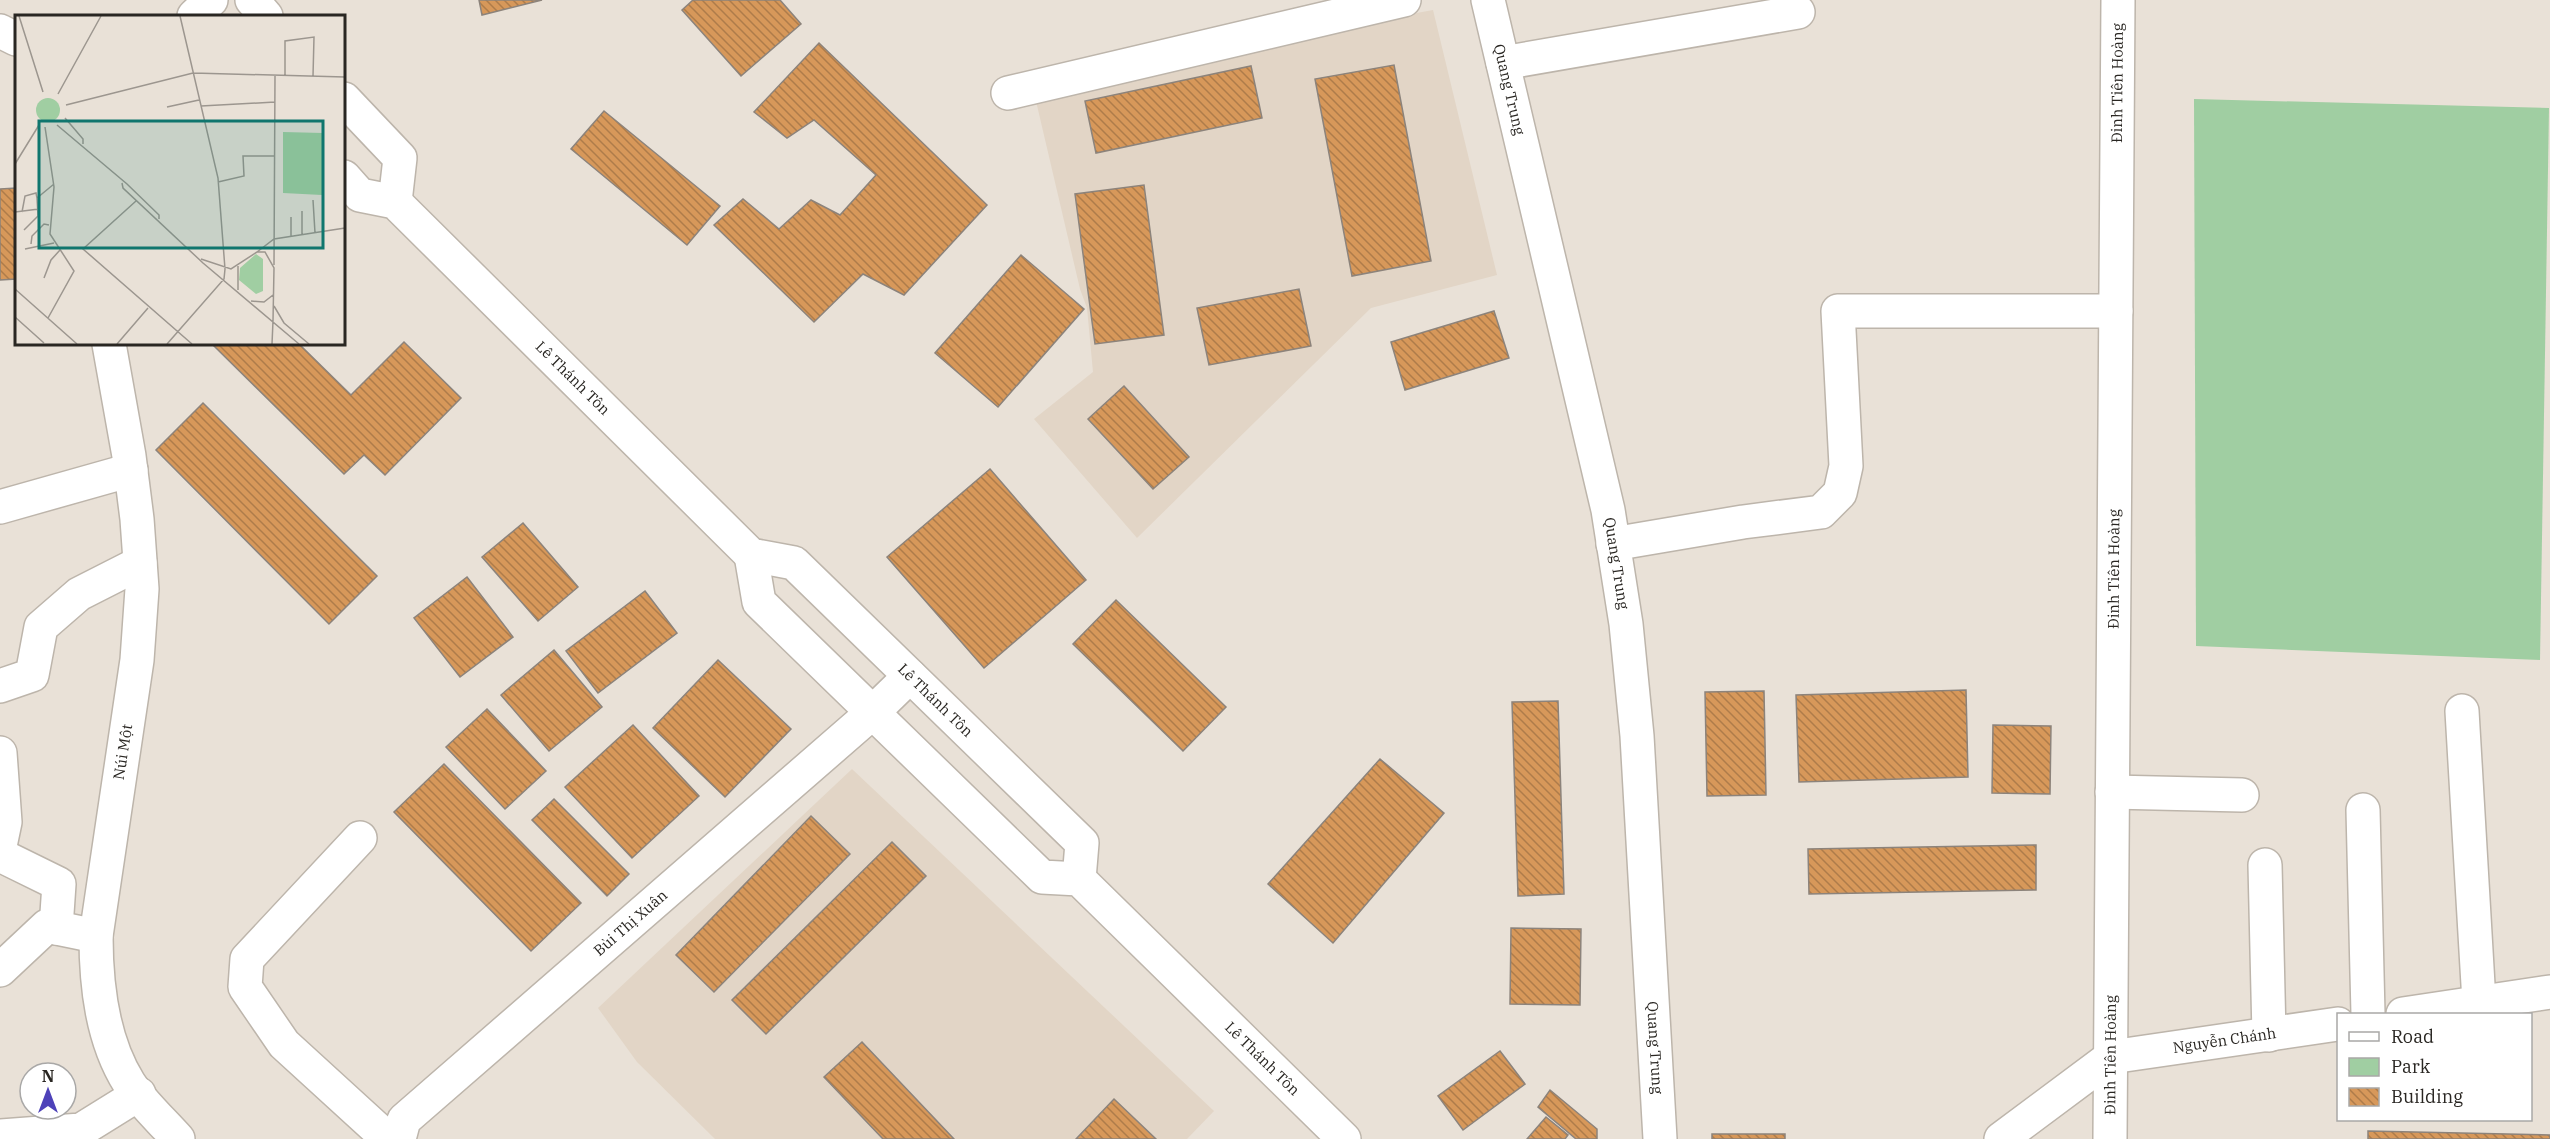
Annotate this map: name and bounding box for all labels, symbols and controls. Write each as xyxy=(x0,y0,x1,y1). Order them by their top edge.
inset map xyxy=(15,15,345,345)
street label: Đinh Tiên Hoàng xyxy=(2107,23,2127,143)
street label: Quang Trung xyxy=(1490,42,1529,137)
street label: Lê Thánh Tôn xyxy=(532,337,615,419)
street label: Đinh Tiên Hoàng xyxy=(2104,509,2123,629)
street label: Quang Trung xyxy=(1600,516,1634,611)
street label: Lê Thánh Tôn xyxy=(894,659,978,741)
street label: Núi Một xyxy=(109,723,136,781)
street label: Bùi Thị Xuân xyxy=(590,885,671,960)
street label: Đinh Tiên Hoàng xyxy=(2100,995,2120,1115)
street label: Quang Trung xyxy=(1643,1001,1667,1095)
legend xyxy=(2337,1013,2532,1121)
street label: Lê Thánh Tôn xyxy=(1221,1017,1304,1100)
street label: Nguyễn Chánh xyxy=(2172,1023,2277,1057)
text: Road xyxy=(2391,1025,2434,1048)
text: Park xyxy=(2391,1055,2431,1078)
north arrow xyxy=(18,1061,78,1121)
text: N xyxy=(42,1066,54,1086)
text: Building xyxy=(2391,1085,2463,1108)

